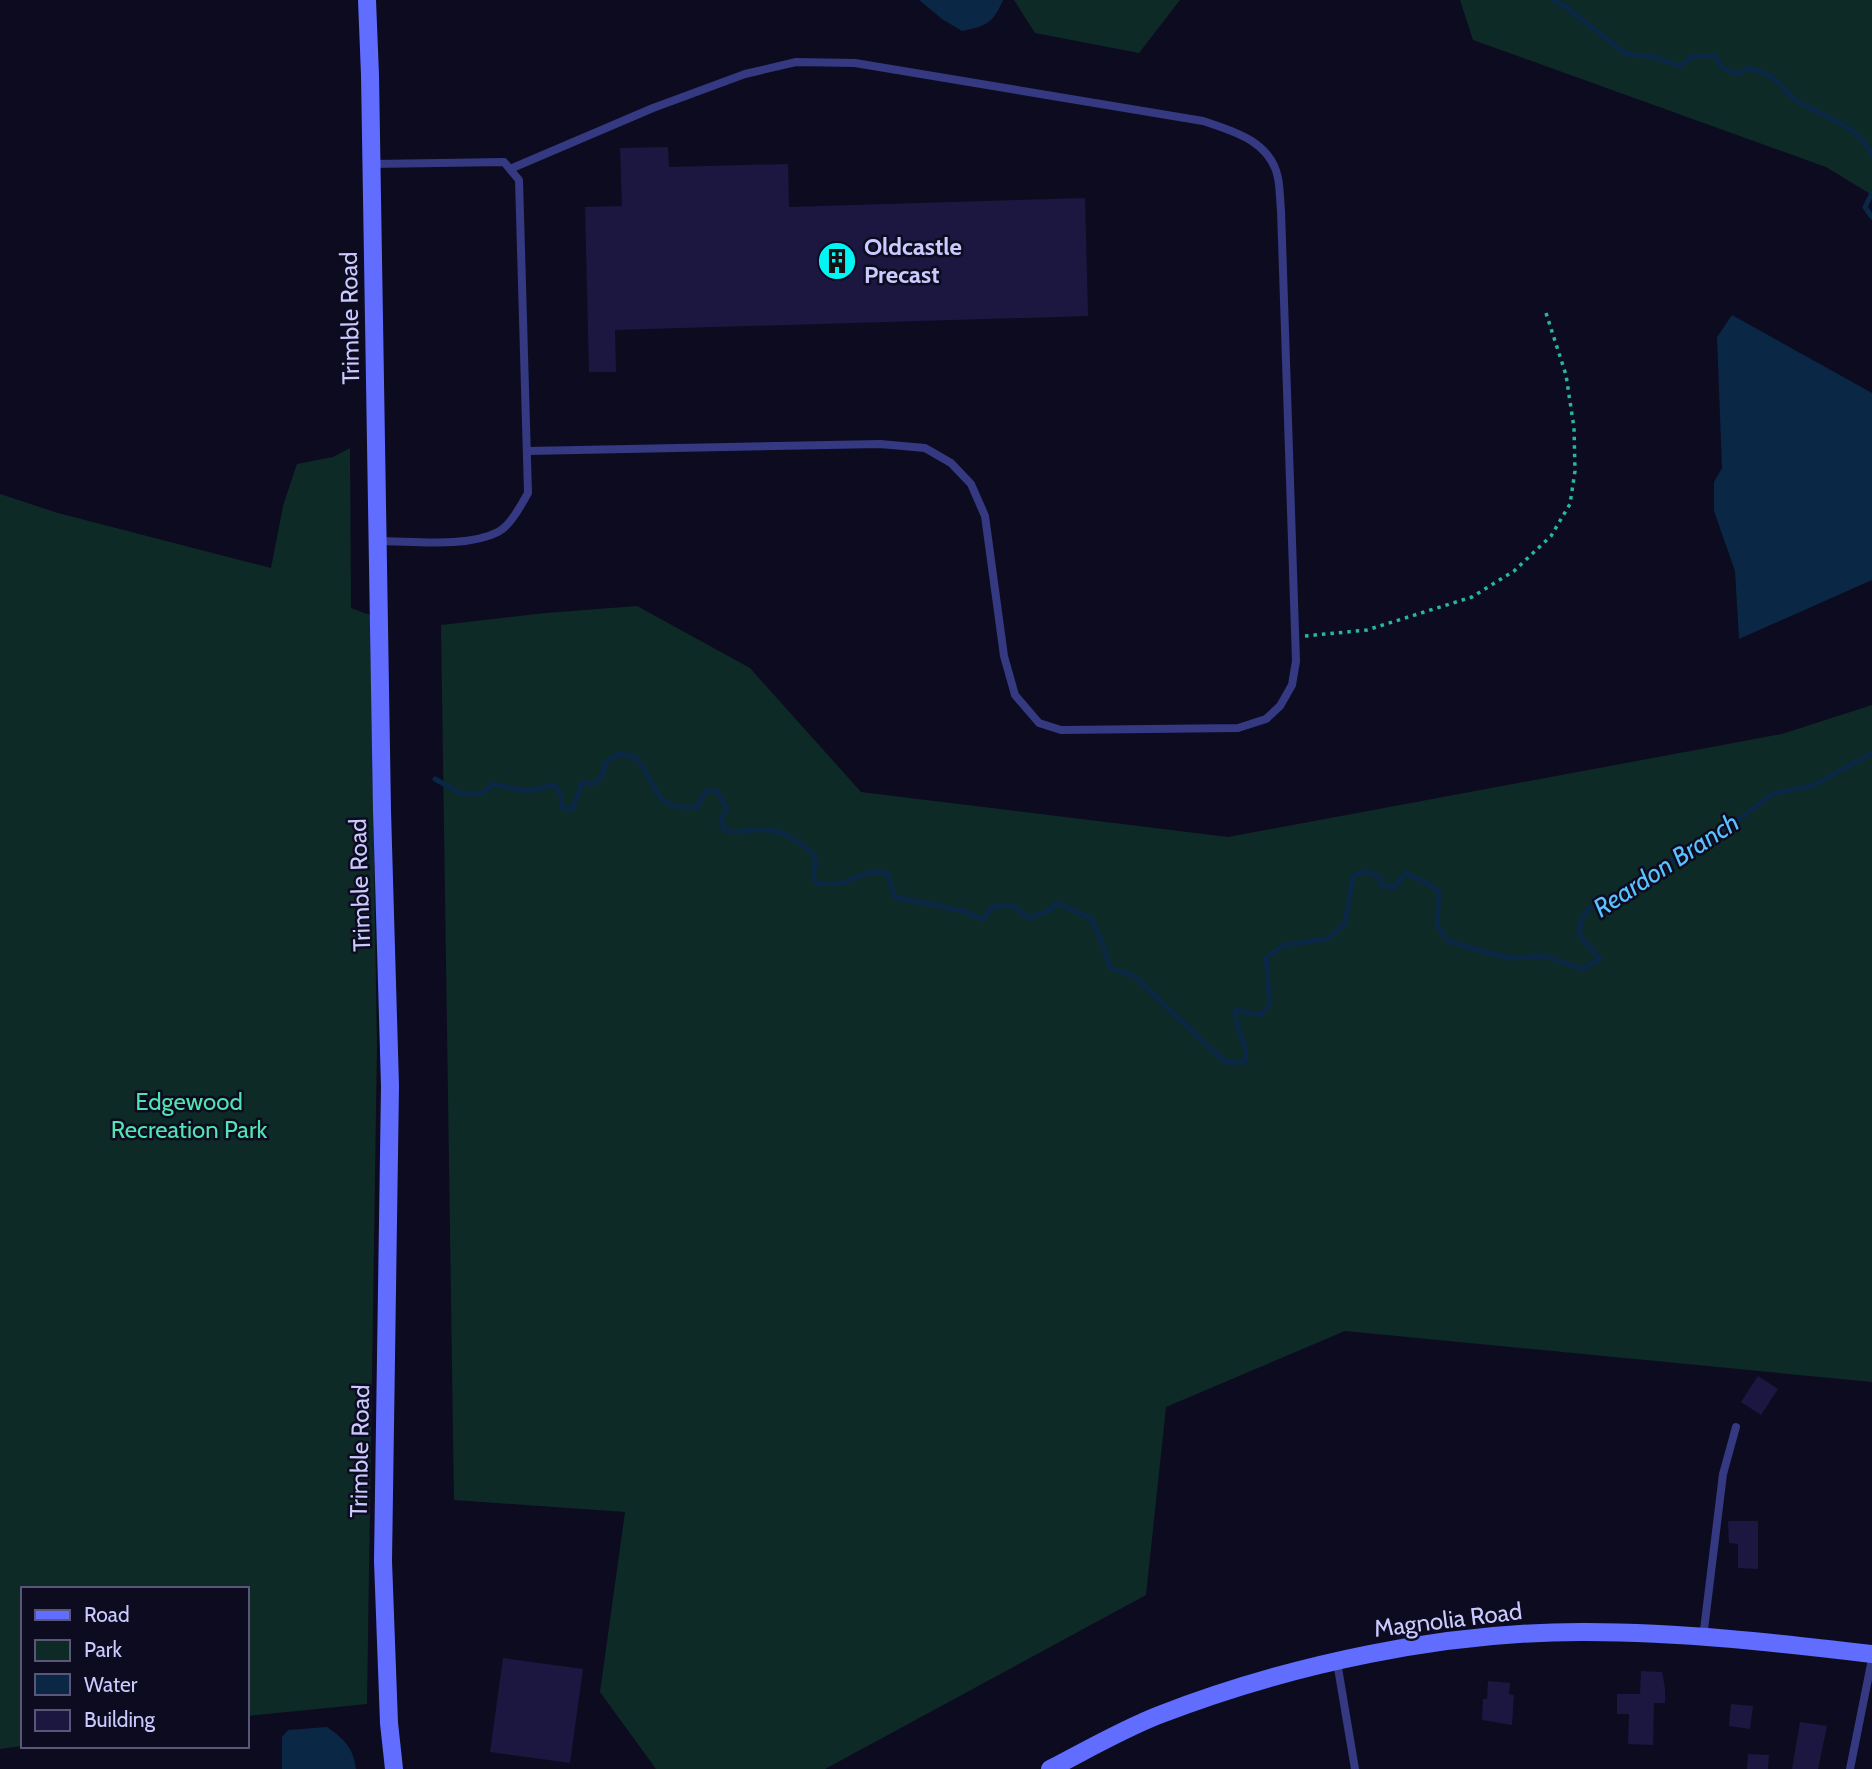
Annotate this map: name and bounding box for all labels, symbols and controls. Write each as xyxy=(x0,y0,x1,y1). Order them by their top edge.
place label: Oldcastle Precast xyxy=(864,232,962,289)
building icon: Oldcastle Precast xyxy=(816,240,858,282)
street label: Trimble Road xyxy=(334,251,365,385)
water label: Reardon Branch xyxy=(1587,806,1745,924)
street label: Trimble Road xyxy=(343,818,376,952)
park label: Edgewood Recreation Park xyxy=(111,1087,267,1144)
street label: Trimble Road xyxy=(344,1384,375,1518)
legend xyxy=(21,1587,248,1748)
street label: Magnolia Road xyxy=(1372,1596,1524,1643)
text: Road xyxy=(84,1602,130,1627)
text: Park xyxy=(84,1637,122,1662)
text: Water xyxy=(84,1672,138,1697)
text: Building xyxy=(84,1707,156,1732)

